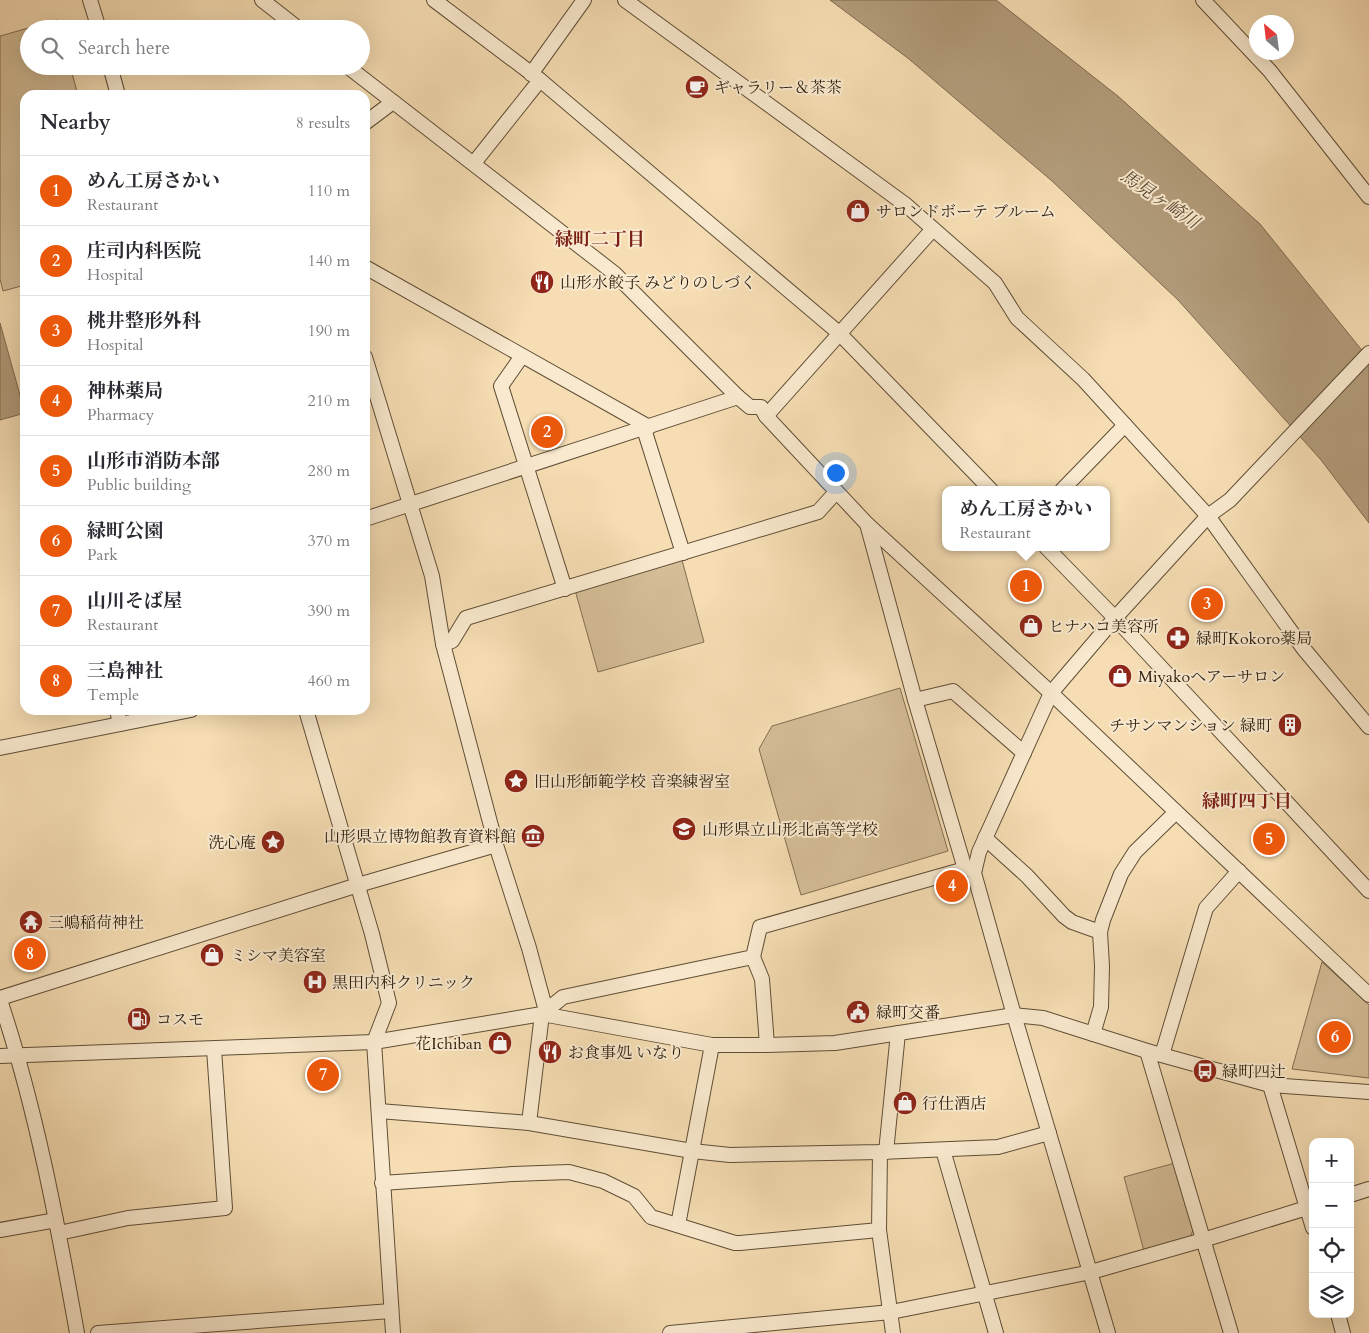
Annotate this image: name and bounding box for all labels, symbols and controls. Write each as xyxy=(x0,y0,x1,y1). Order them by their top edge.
north arrow xyxy=(1249,15,1294,60)
search box xyxy=(20,20,370,75)
icon: search xyxy=(38,34,66,62)
text: Search here xyxy=(78,35,170,61)
cafe icon: ギャラリー＆茶茶 xyxy=(684,74,710,100)
place label: ギャラリー＆茶茶 xyxy=(714,77,842,99)
text: Nearby xyxy=(40,108,111,137)
text: 8 results xyxy=(296,112,350,134)
water label: 馬見ヶ崎川 xyxy=(1115,164,1206,236)
text: めん工房さかい xyxy=(87,168,220,194)
text: 1 xyxy=(52,180,60,202)
text: 110 m xyxy=(308,180,350,202)
text: Restaurant xyxy=(87,194,158,216)
shop icon: サロンドボーテ ブルーム xyxy=(845,198,871,224)
place label: サロンドボーテ ブルーム xyxy=(876,201,1056,223)
district label: 緑町二丁目 xyxy=(555,227,645,252)
text: 庄司内科医院 xyxy=(87,238,201,264)
text: 2 xyxy=(52,250,60,272)
text: 140 m xyxy=(308,250,350,272)
text: Hospital xyxy=(87,264,143,286)
restaurant icon: 山形水餃子 みどりのしづく xyxy=(529,269,555,295)
place label: 山形水餃子 みどりのしづく xyxy=(560,272,756,294)
text: 桃井整形外科 xyxy=(87,308,201,334)
text: 3 xyxy=(52,320,60,342)
text: 190 m xyxy=(308,320,350,342)
text: Hospital xyxy=(87,334,143,356)
text: 神林薬局 xyxy=(87,378,163,404)
text: 4 xyxy=(52,390,60,412)
text: 210 m xyxy=(308,390,350,412)
text: Pharmacy xyxy=(87,404,154,426)
pin: 2 xyxy=(531,413,563,451)
text: 山形市消防本部 xyxy=(87,448,220,474)
text: 5 xyxy=(52,460,60,482)
text: 280 m xyxy=(308,460,350,482)
your location xyxy=(823,460,849,486)
text: Public building xyxy=(87,474,191,496)
popup xyxy=(942,486,1110,551)
text: めん工房さかい xyxy=(959,496,1093,522)
text: 緑町公園 xyxy=(87,518,163,544)
text: Restaurant xyxy=(959,522,1031,544)
text: 6 xyxy=(52,530,60,552)
text: 370 m xyxy=(308,530,350,552)
text: Park xyxy=(87,544,118,566)
pin: 1 xyxy=(1010,567,1042,605)
pin: 3 xyxy=(1191,585,1223,623)
text: 山川そば屋 xyxy=(87,588,182,614)
text: 7 xyxy=(52,600,60,622)
text: 390 m xyxy=(308,600,350,622)
shop icon: ヒナハコ美容所 xyxy=(1018,613,1044,639)
text: Restaurant xyxy=(87,614,158,636)
place label: ヒナハコ美容所 xyxy=(1048,616,1159,638)
pharmacy icon: 緑町Kokoro薬局 xyxy=(1165,625,1191,651)
place label: 緑町Kokoro薬局 xyxy=(1196,628,1312,650)
text: 三島神社 xyxy=(87,658,163,684)
shop icon: Miyakoヘアーサロン xyxy=(1107,663,1133,689)
place label: Miyakoヘアーサロン xyxy=(1138,666,1285,688)
text: 8 xyxy=(52,670,60,692)
text: 460 m xyxy=(308,670,350,692)
text: Temple xyxy=(87,684,139,706)
building icon: チサンマンション 緑町 xyxy=(1277,712,1303,738)
place label: チサンマンション 緑町 xyxy=(1109,715,1272,737)
place icon: 旧山形師範学校 音楽練習室 xyxy=(503,768,529,794)
place label: 旧山形師範学校 音楽練習室 xyxy=(534,771,730,793)
district label: 緑町四丁目 xyxy=(1202,789,1292,814)
school or university icon: 山形県立山形北高等学校 xyxy=(671,816,697,842)
place label: 山形県立山形北高等学校 xyxy=(702,819,878,841)
pin: 5 xyxy=(1253,820,1285,858)
museum icon: 山形県立博物館教育資料館 xyxy=(520,823,546,849)
place label: 山形県立博物館教育資料館 xyxy=(324,826,516,848)
place icon: 洗心庵 xyxy=(260,829,286,855)
place label: 洗心庵 xyxy=(208,832,256,854)
pin: 4 xyxy=(936,867,968,905)
temple icon: 三嶋稲荷神社 xyxy=(18,909,44,935)
place label: 三嶋稲荷神社 xyxy=(48,912,144,934)
pin: 8 xyxy=(14,935,46,973)
shop icon: ミシマ美容室 xyxy=(199,942,225,968)
place label: ミシマ美容室 xyxy=(230,945,326,967)
hospital icon: 黒田内科クリニック xyxy=(302,969,328,995)
place label: 黒田内科クリニック xyxy=(332,972,475,994)
public building icon: 緑町交番 xyxy=(845,999,871,1025)
place label: 緑町交番 xyxy=(876,1002,940,1024)
fuel station icon: コスモ xyxy=(126,1006,152,1032)
place label: コスモ xyxy=(156,1009,204,1031)
pin: 6 xyxy=(1319,1018,1351,1056)
shop icon: 花Ichiban xyxy=(487,1030,513,1056)
place label: 花Ichiban xyxy=(415,1033,482,1055)
restaurant icon: お食事処 いなり xyxy=(537,1039,563,1065)
place label: お食事処 いなり xyxy=(568,1042,684,1064)
pin: 7 xyxy=(307,1056,339,1094)
bus stop icon: 緑町四辻 xyxy=(1192,1058,1218,1084)
place label: 緑町四辻 xyxy=(1222,1061,1286,1083)
shop icon: 行仕酒店 xyxy=(892,1090,918,1116)
place label: 行仕酒店 xyxy=(922,1093,986,1115)
map controls xyxy=(1309,1138,1354,1318)
button: + xyxy=(1309,1138,1354,1183)
button: − xyxy=(1309,1183,1354,1228)
button: locate xyxy=(1309,1228,1354,1273)
button: layers xyxy=(1309,1273,1354,1318)

